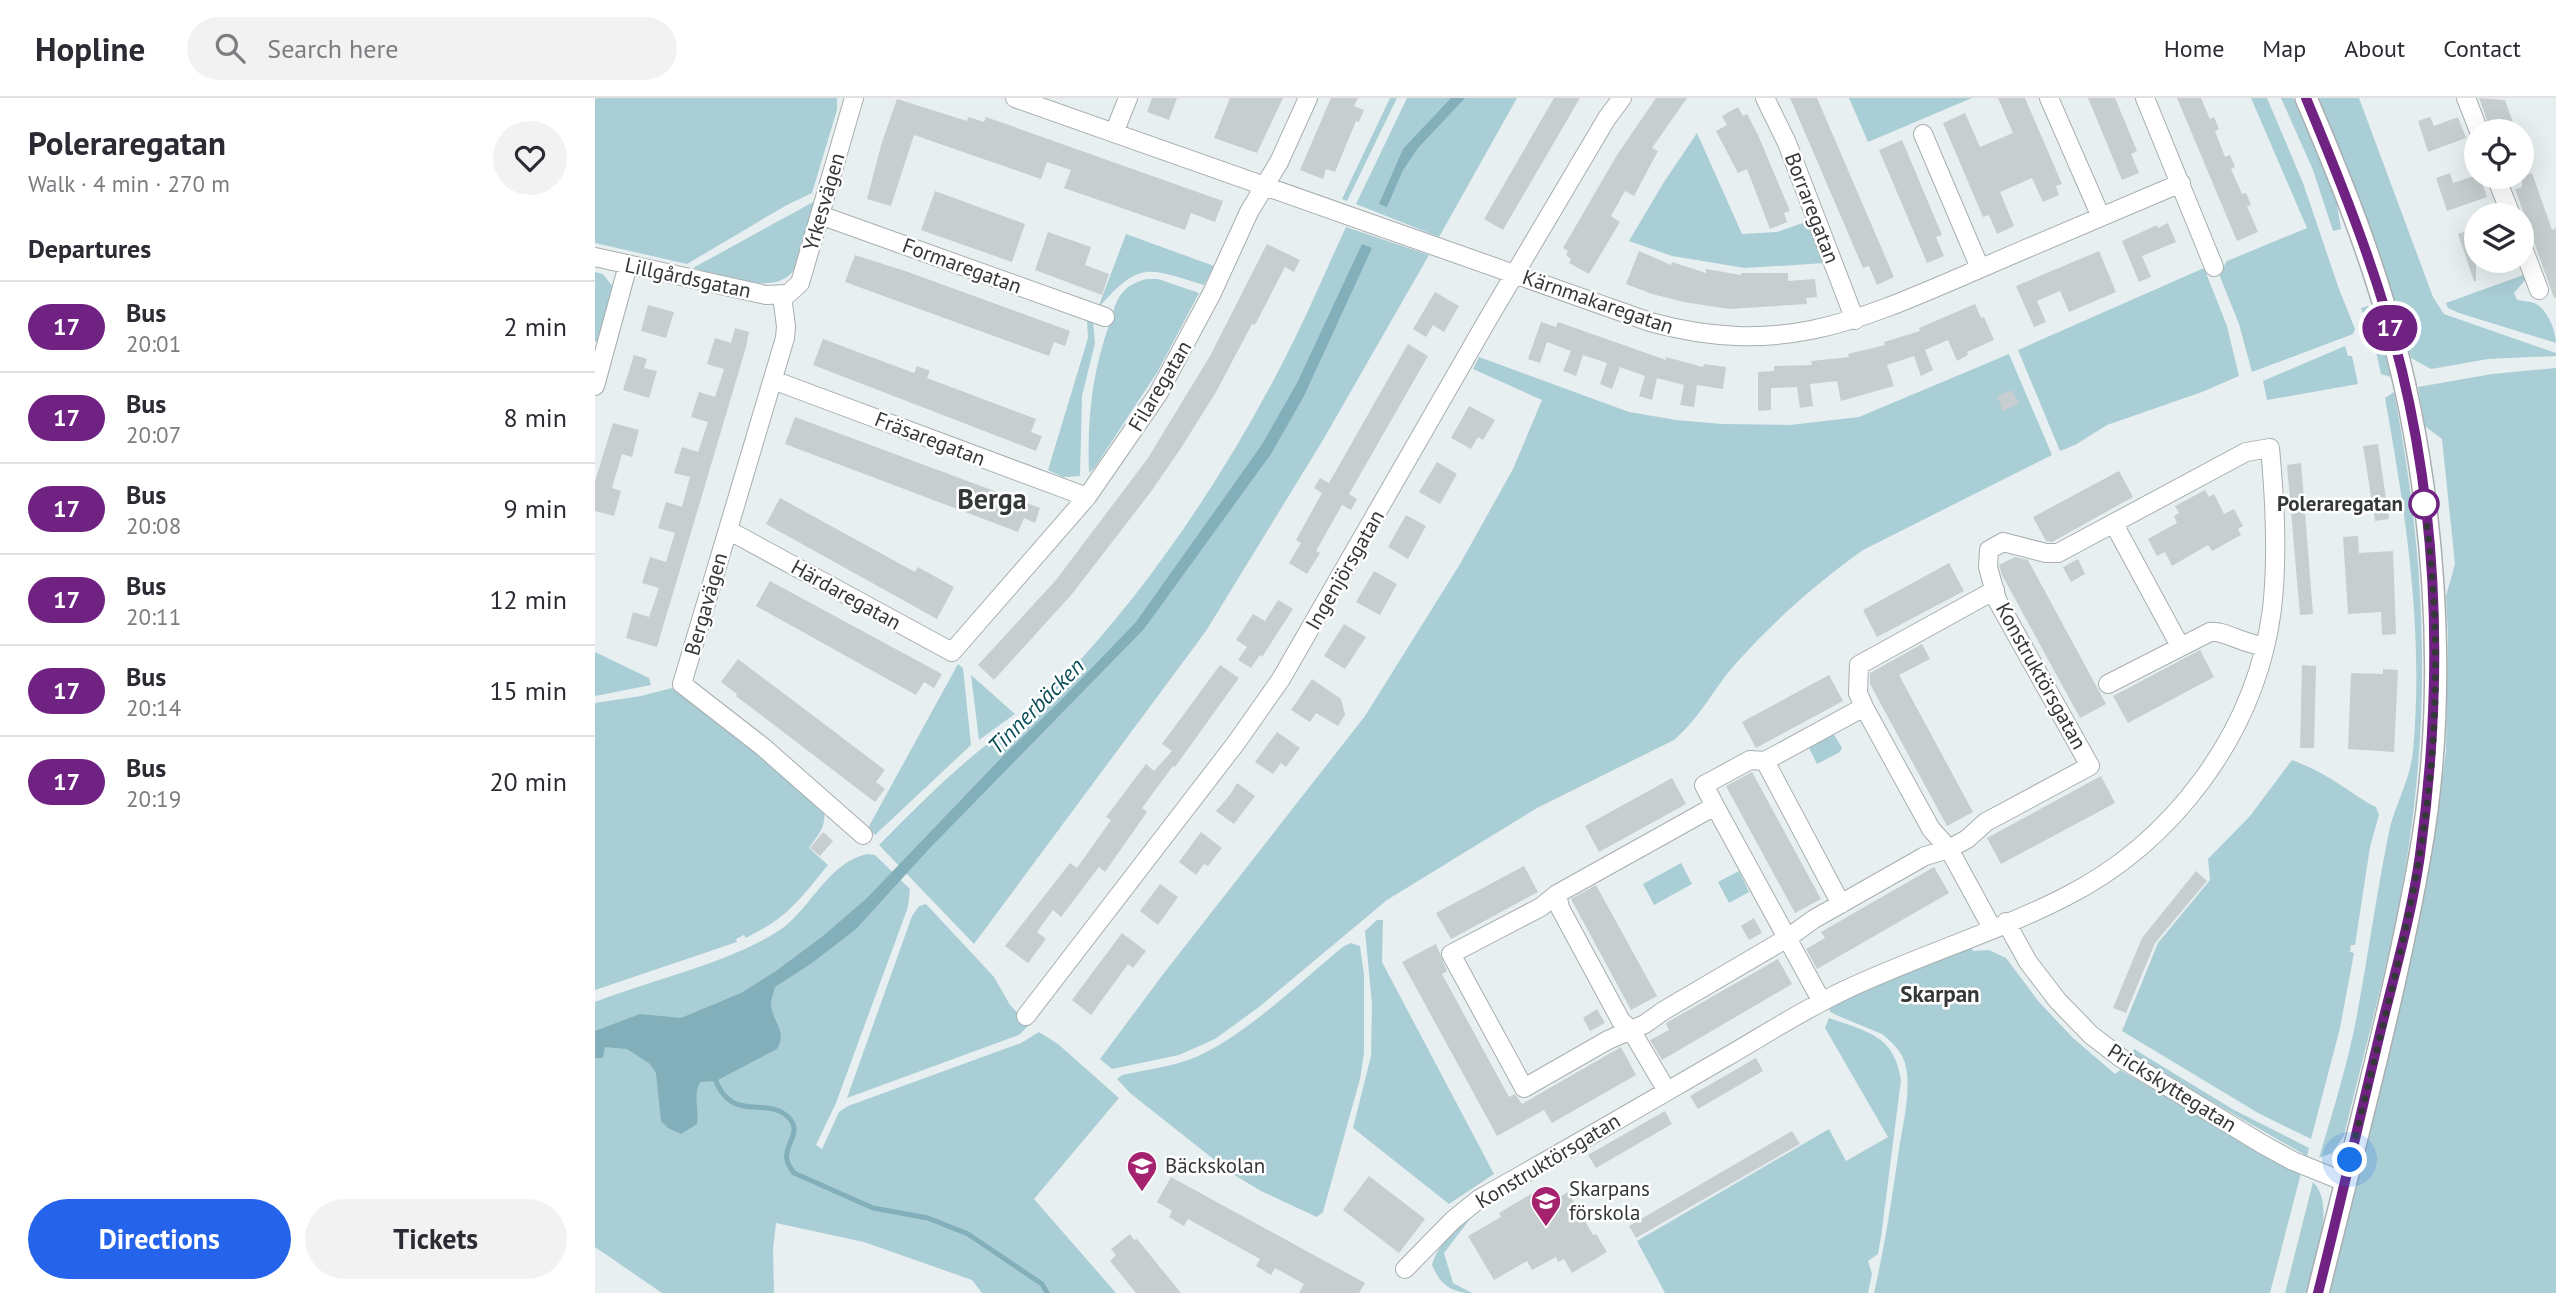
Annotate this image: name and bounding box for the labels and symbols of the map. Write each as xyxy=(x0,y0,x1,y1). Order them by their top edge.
street label: Borraregatan xyxy=(1779,149,1846,267)
street label: Yrkesvägen xyxy=(797,150,850,254)
street label: Formaregatan xyxy=(899,231,1026,300)
street label: Lillgårdsgatan xyxy=(622,251,754,304)
street label: Kärnmakaregatan xyxy=(1519,263,1677,340)
line badge: 17 xyxy=(2359,305,2421,351)
street label: Filaregatan xyxy=(1122,335,1197,436)
street label: Fräsaregatan xyxy=(871,405,989,472)
district label: Berga xyxy=(957,480,1027,517)
marker: Poleraregatan xyxy=(2409,489,2439,519)
place label: Poleraregatan xyxy=(2277,490,2403,517)
street label: Ingenjörsgatan xyxy=(1299,505,1390,635)
street label: Bergavägen xyxy=(678,549,733,658)
street label: Härdaregatan xyxy=(786,553,906,636)
street label: Konstruktörsgatan xyxy=(1990,598,2093,754)
water label: Tinnerbäcken xyxy=(981,651,1090,760)
district label: Skarpan xyxy=(1900,979,1980,1008)
street label: Prickskyttegatan xyxy=(2103,1037,2242,1138)
street label: Konstruktörsgatan xyxy=(1471,1107,1625,1214)
your location xyxy=(2332,1142,2367,1177)
school or university icon: Bäckskolan xyxy=(1125,1149,1159,1193)
place label: Bäckskolan xyxy=(1165,1152,1265,1179)
place label: Skarpans förskola xyxy=(1569,1175,1650,1226)
school or university icon: Skarpans förskola xyxy=(1529,1184,1563,1228)

